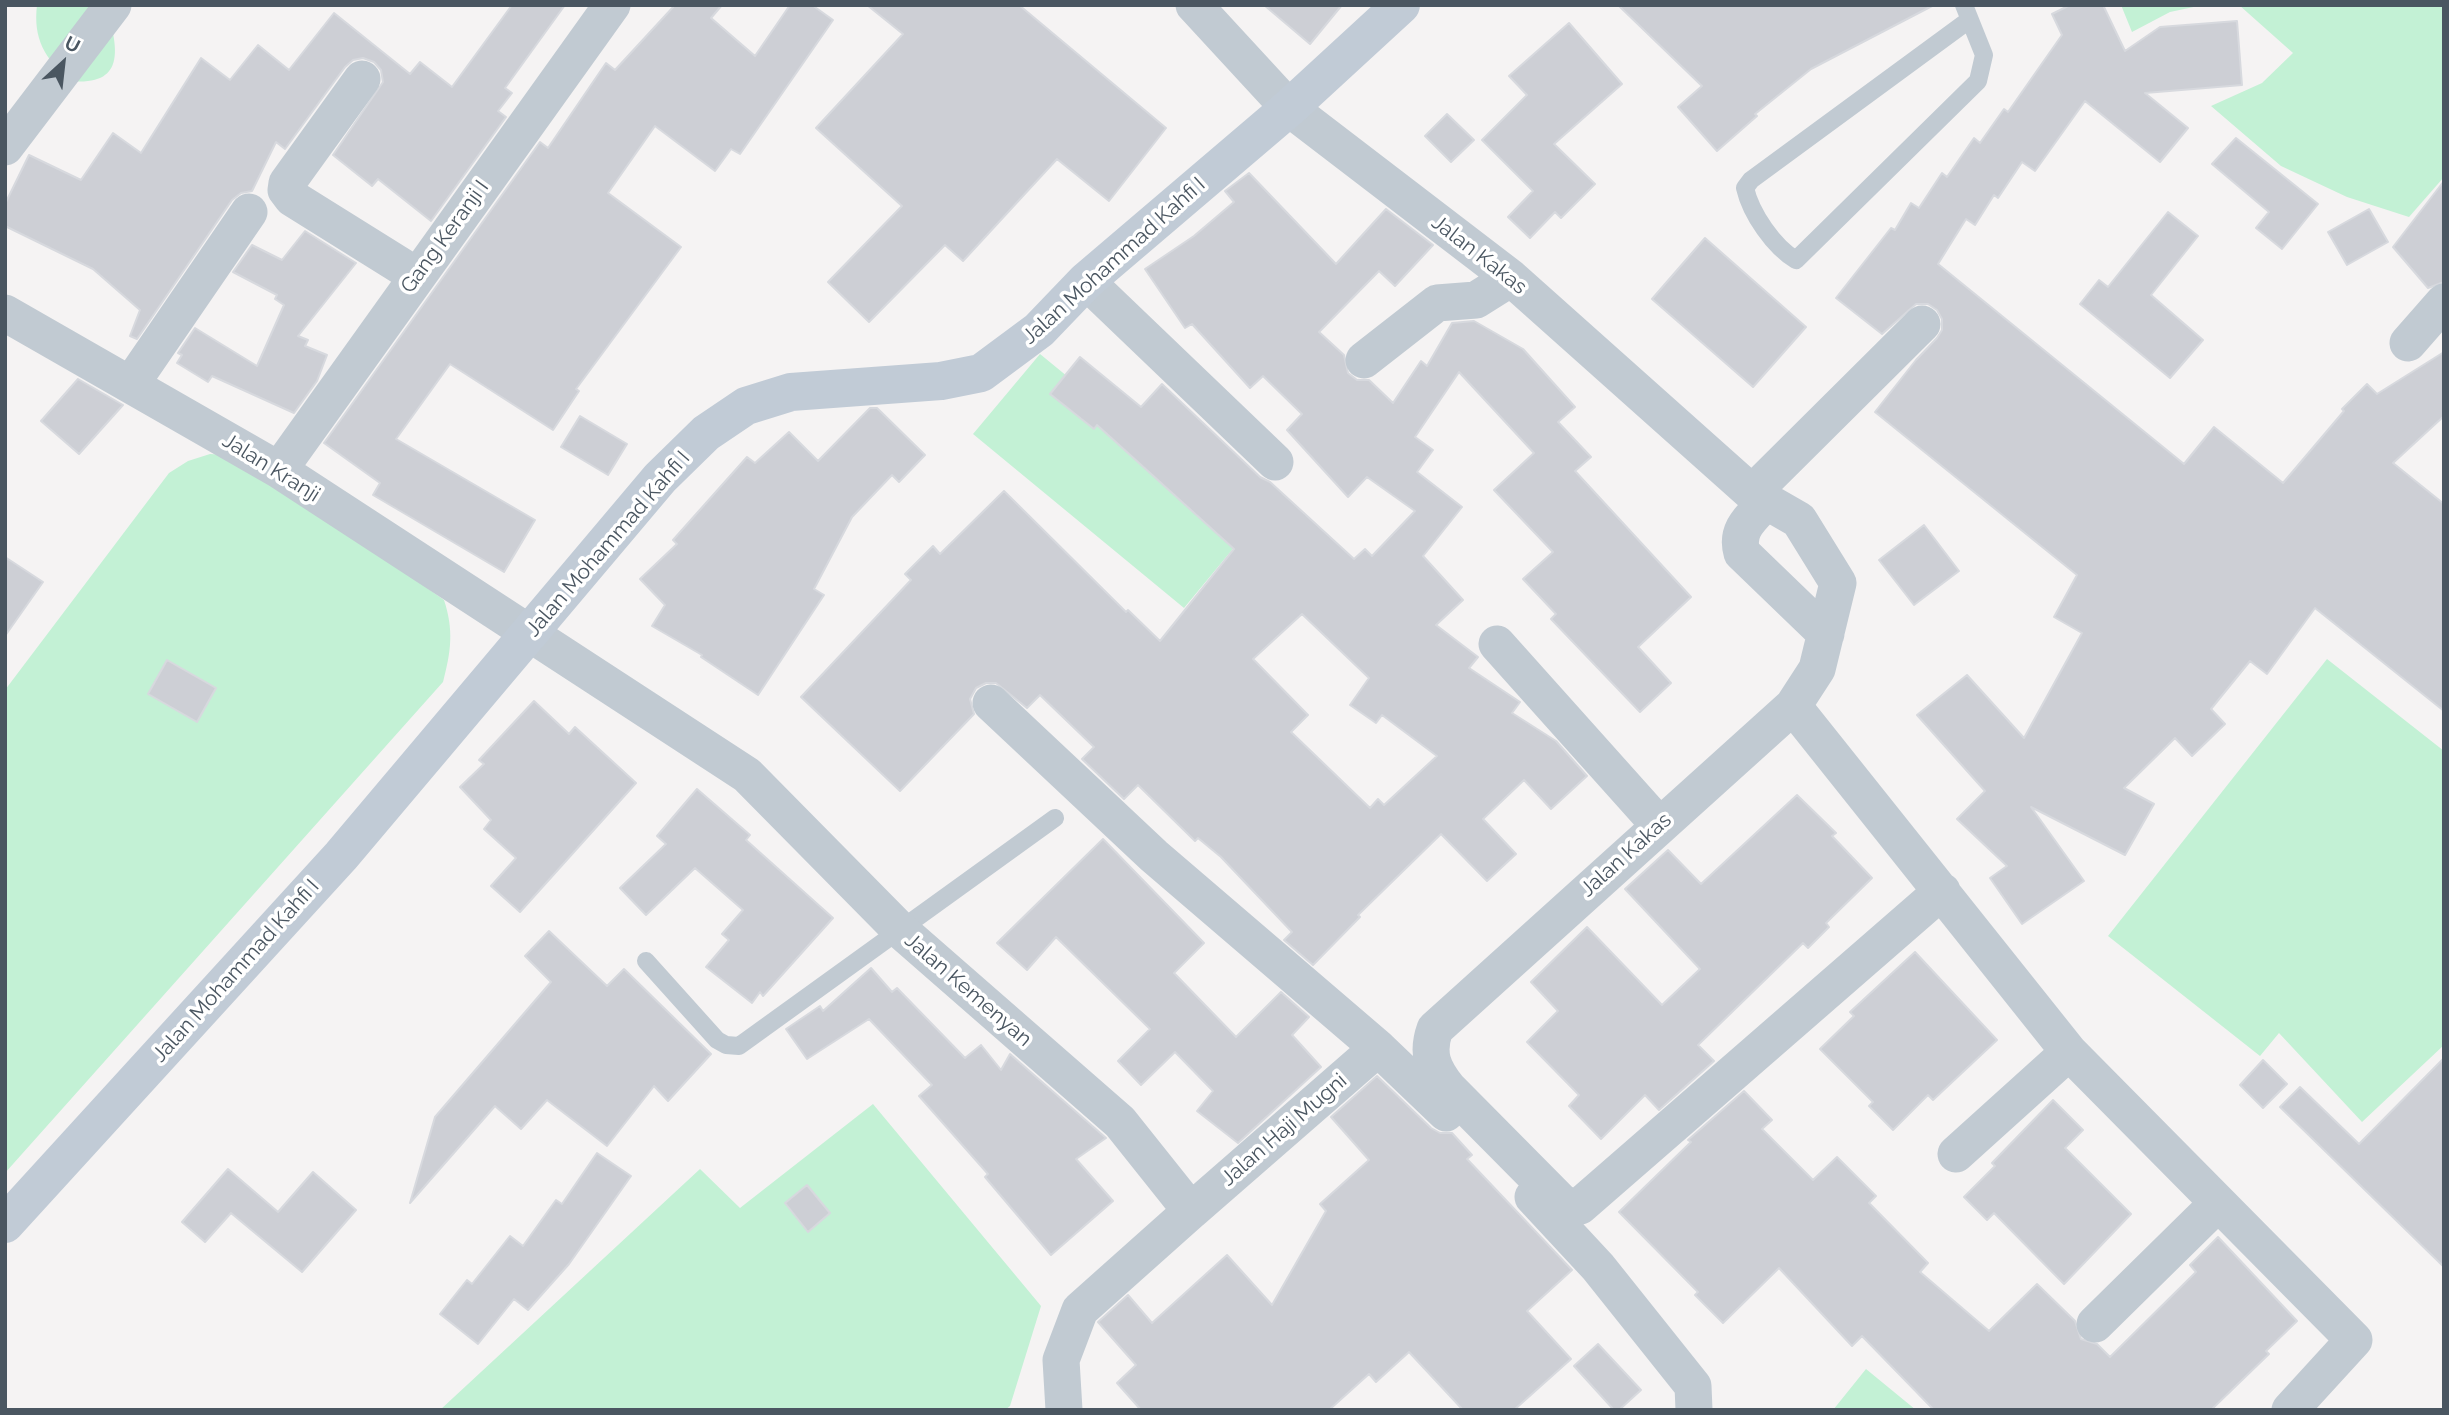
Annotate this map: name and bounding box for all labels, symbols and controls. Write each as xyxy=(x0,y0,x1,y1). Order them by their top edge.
north arrow xyxy=(28,28,98,98)
text: U xyxy=(61,31,84,57)
street label: Jalan Mohammad Kahfi I xyxy=(1017,172,1211,350)
street label: Gang Keranji I xyxy=(396,176,494,298)
street label: Jalan Kakas xyxy=(1426,210,1532,300)
street label: Jalan Kranji xyxy=(218,428,324,508)
street label: Jalan Mohammad Kahfi I xyxy=(521,446,695,642)
street label: Jalan Kakas xyxy=(1575,808,1677,902)
street label: Jalan Mohammad Kahfi I xyxy=(147,874,325,1068)
street label: Jalan Kemenyan xyxy=(899,928,1037,1052)
street label: Jalan Haji Mugni xyxy=(1216,1069,1352,1191)

